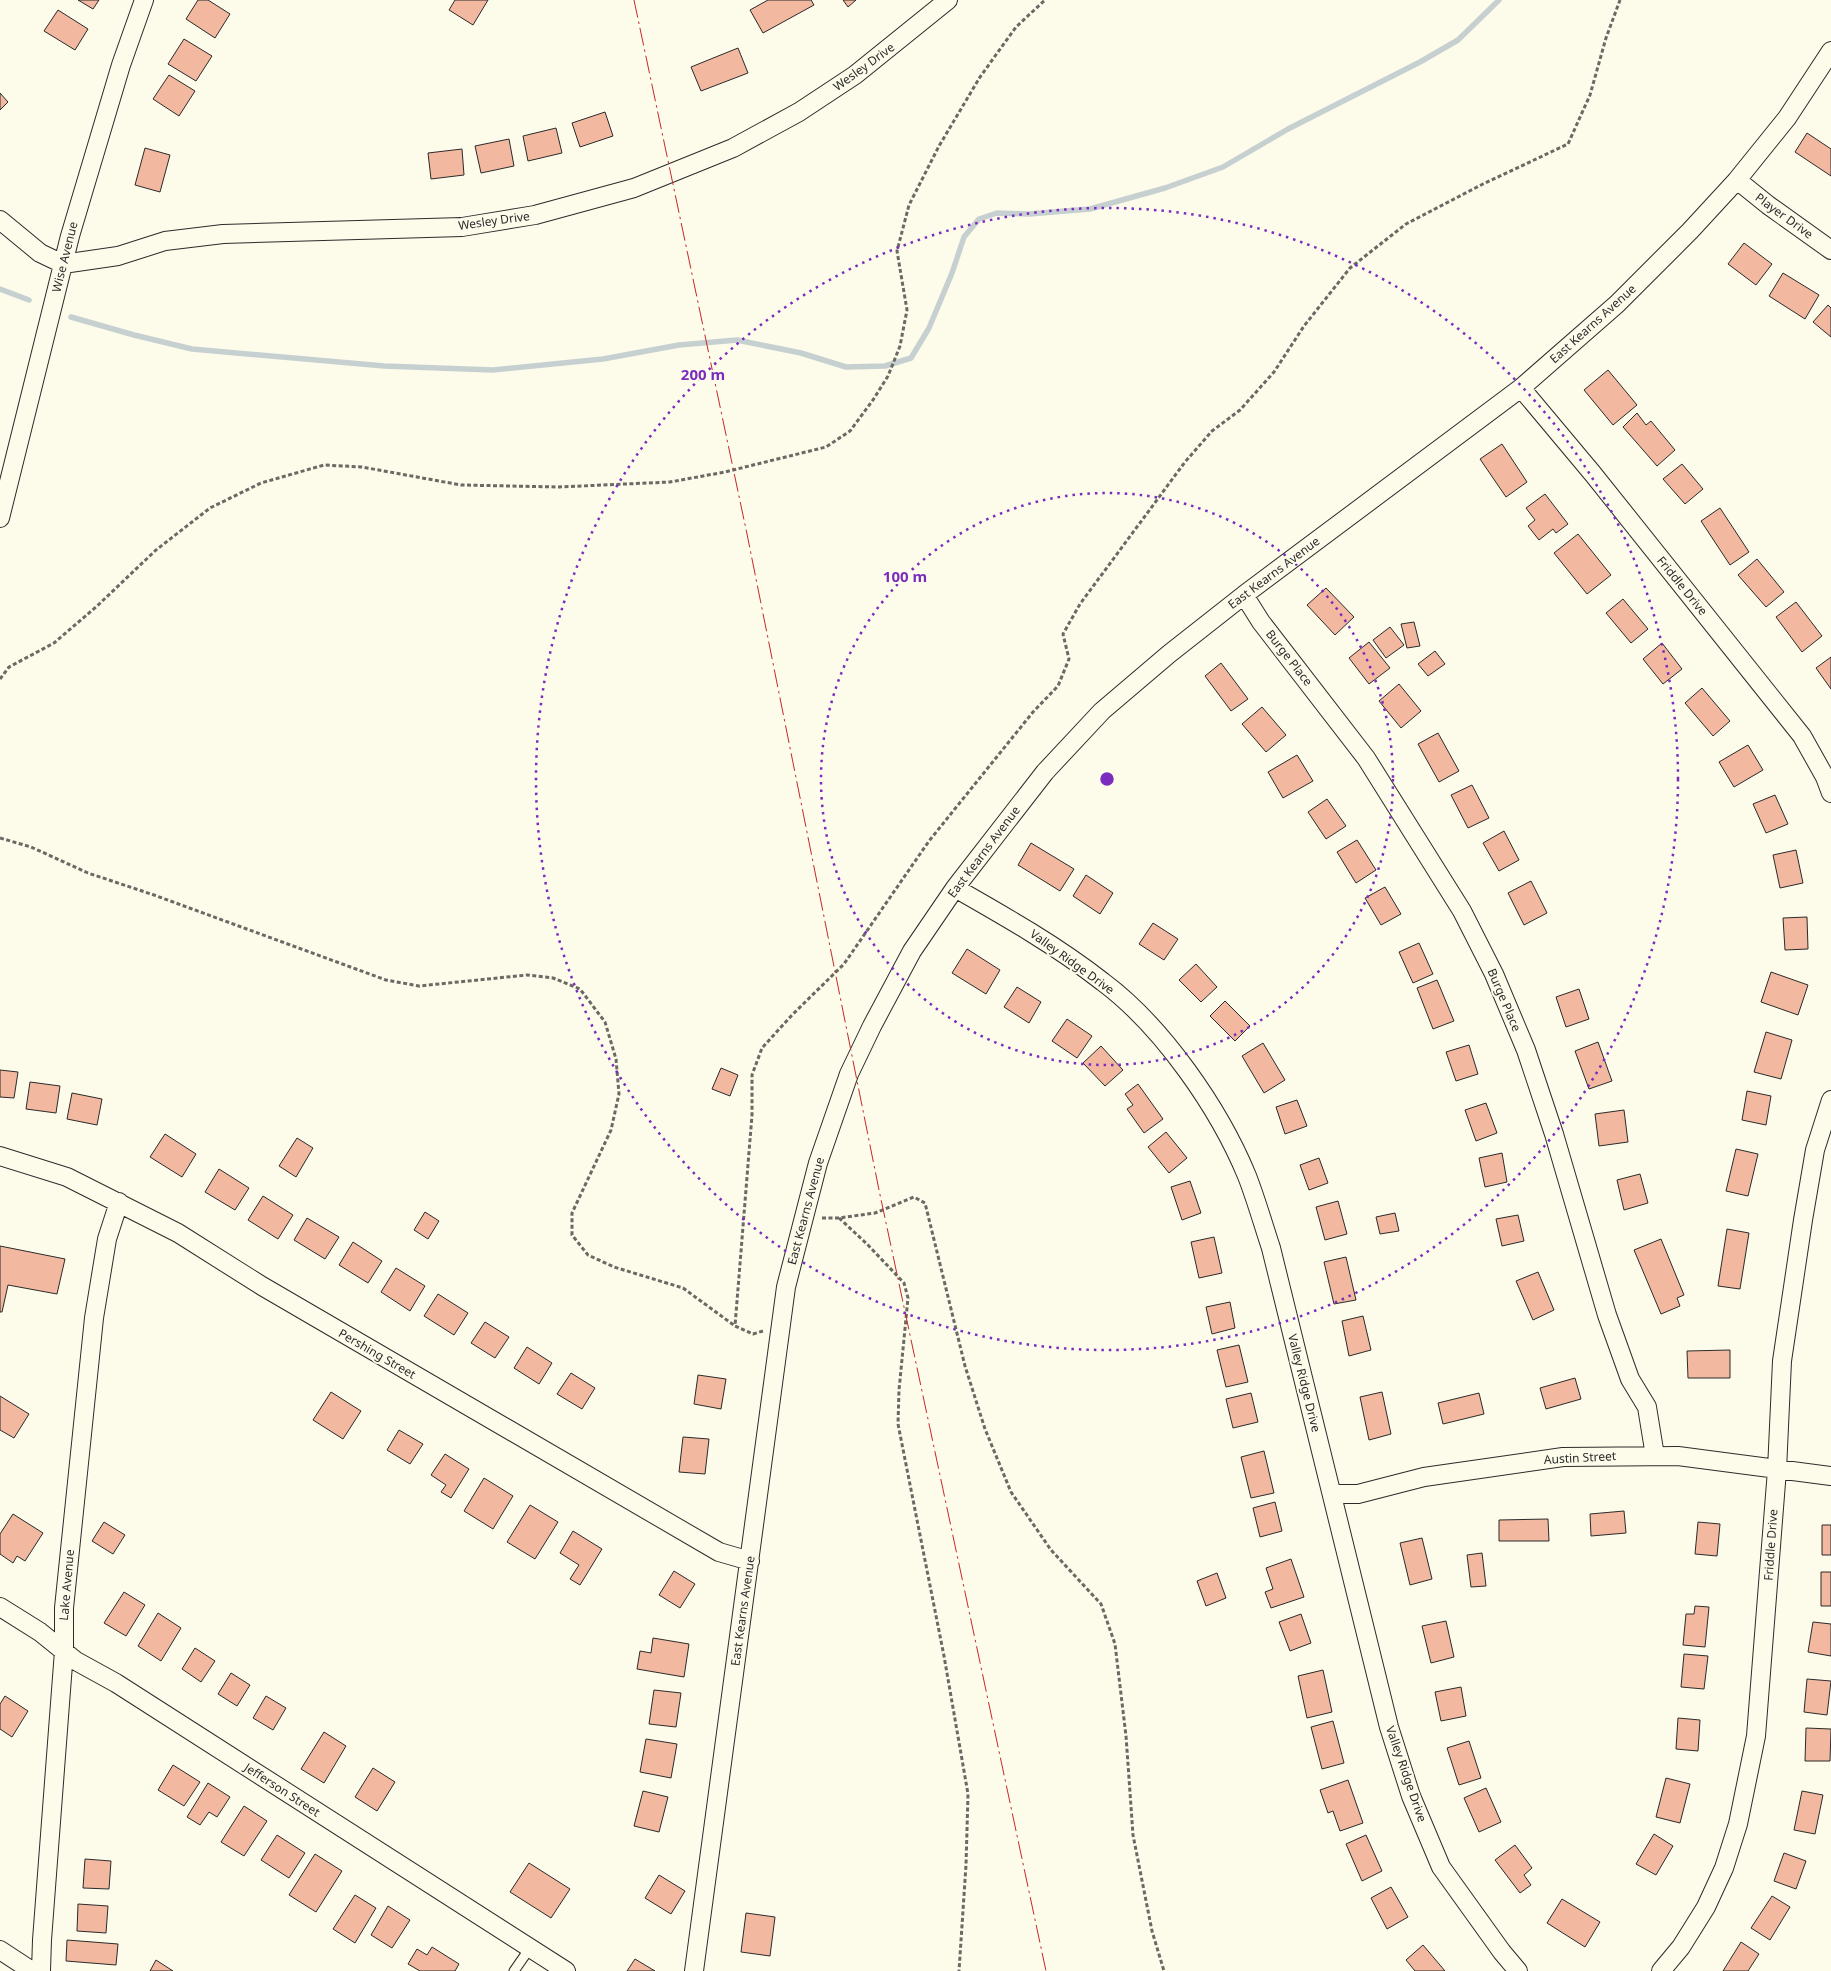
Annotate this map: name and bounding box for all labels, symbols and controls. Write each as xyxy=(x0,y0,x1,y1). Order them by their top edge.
street label: Wesley Drive xyxy=(830,38,898,95)
street label: Player Drive xyxy=(1752,189,1817,243)
street label: Wesley Drive xyxy=(457,207,531,234)
street label: Wise Avenue xyxy=(48,220,82,294)
street label: East Kearns Avenue xyxy=(1546,280,1640,367)
text: 200 m xyxy=(681,364,725,384)
street label: East Kearns Avenue xyxy=(1224,532,1323,613)
street label: Friddle Drive xyxy=(1653,552,1712,619)
text: 100 m xyxy=(883,566,927,586)
street label: Burge Place xyxy=(1262,626,1317,689)
centre of rings xyxy=(1098,770,1116,788)
street label: East Kearns Avenue xyxy=(943,802,1024,901)
street label: Valley Ridge Drive xyxy=(1027,925,1118,998)
street label: Burge Place xyxy=(1484,966,1525,1034)
street label: East Kearns Avenue xyxy=(783,1155,828,1267)
street label: Pershing Street xyxy=(335,1325,420,1383)
street label: Valley Ridge Drive xyxy=(1284,1332,1325,1434)
street label: Austin Street xyxy=(1543,1447,1617,1468)
street label: Friddle Drive xyxy=(1760,1508,1781,1581)
street label: Lake Avenue xyxy=(55,1548,78,1621)
street label: East Kearns Avenue xyxy=(726,1555,759,1667)
street label: Valley Ridge Drive xyxy=(1382,1724,1431,1824)
street label: Jefferson Street xyxy=(240,1758,324,1821)

